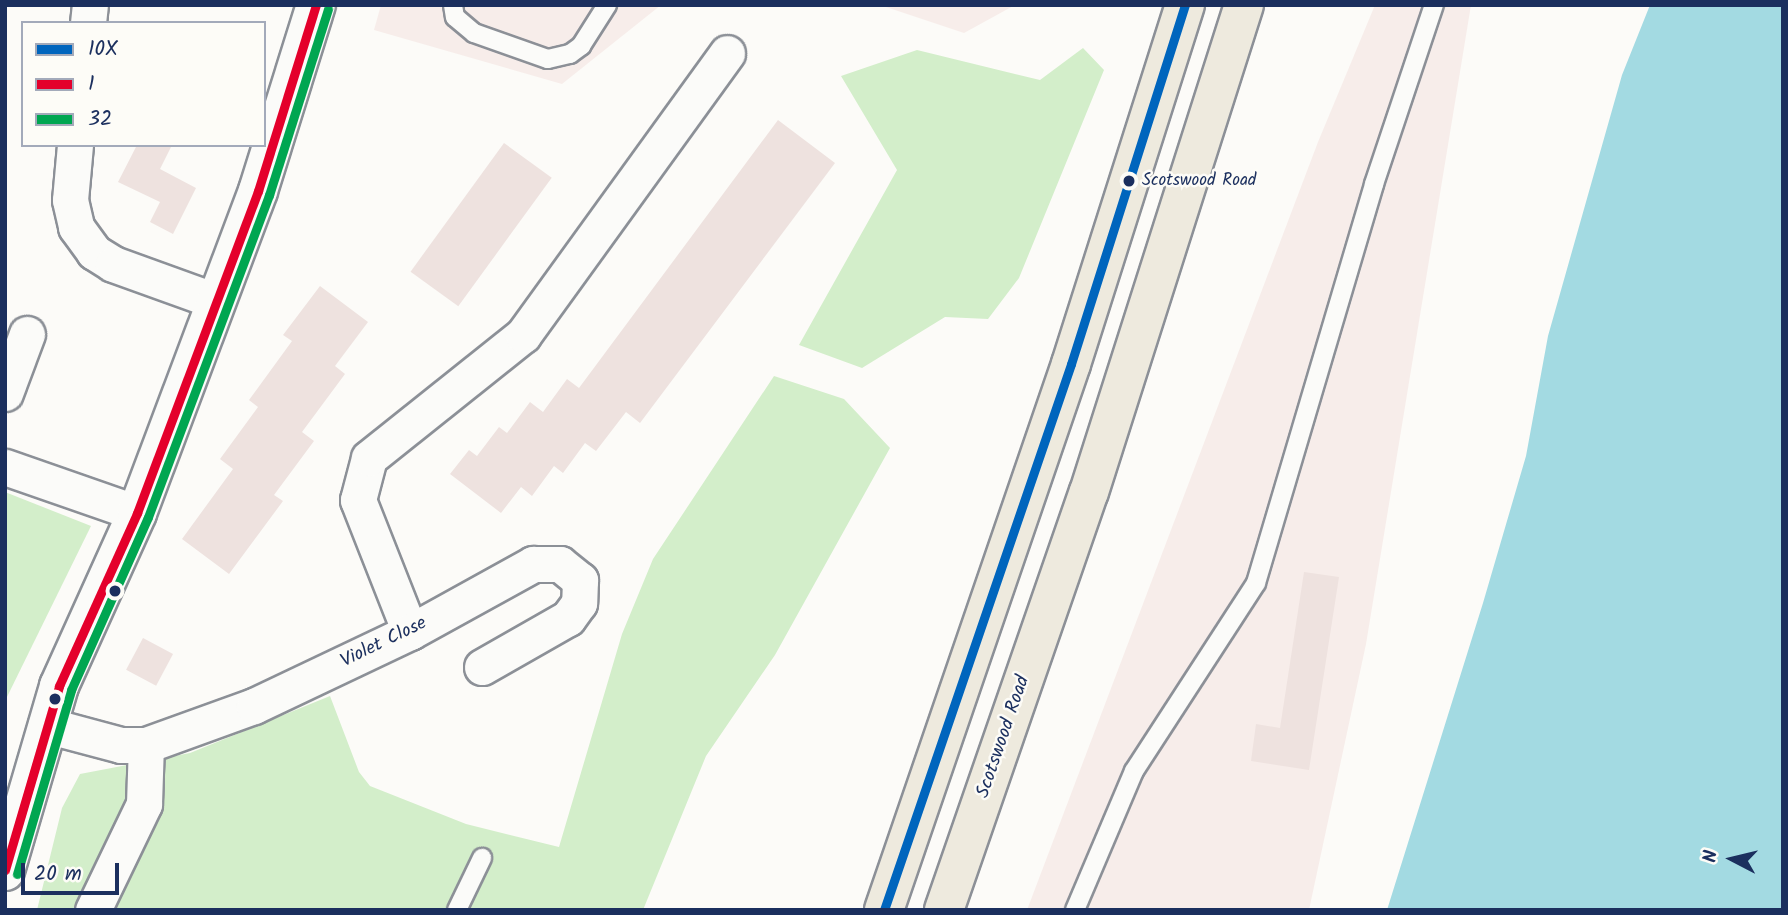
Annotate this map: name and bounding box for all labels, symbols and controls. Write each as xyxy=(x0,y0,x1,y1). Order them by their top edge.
legend xyxy=(21,21,266,147)
text: 10X xyxy=(88,33,118,66)
text: 1 xyxy=(88,68,95,101)
text: 32 xyxy=(88,103,112,136)
place label: Scotswood Road xyxy=(1142,171,1256,191)
marker: Scotswood Road xyxy=(1122,174,1136,188)
unlabelled marker xyxy=(108,584,122,598)
street label: Violet Close xyxy=(337,612,431,674)
street label: Scotswood Road xyxy=(972,673,1036,801)
unlabelled marker xyxy=(48,692,62,706)
north arrow xyxy=(1697,824,1767,894)
scale bar xyxy=(24,848,122,892)
text: N xyxy=(1696,849,1727,864)
text: 20 m xyxy=(34,858,82,891)

